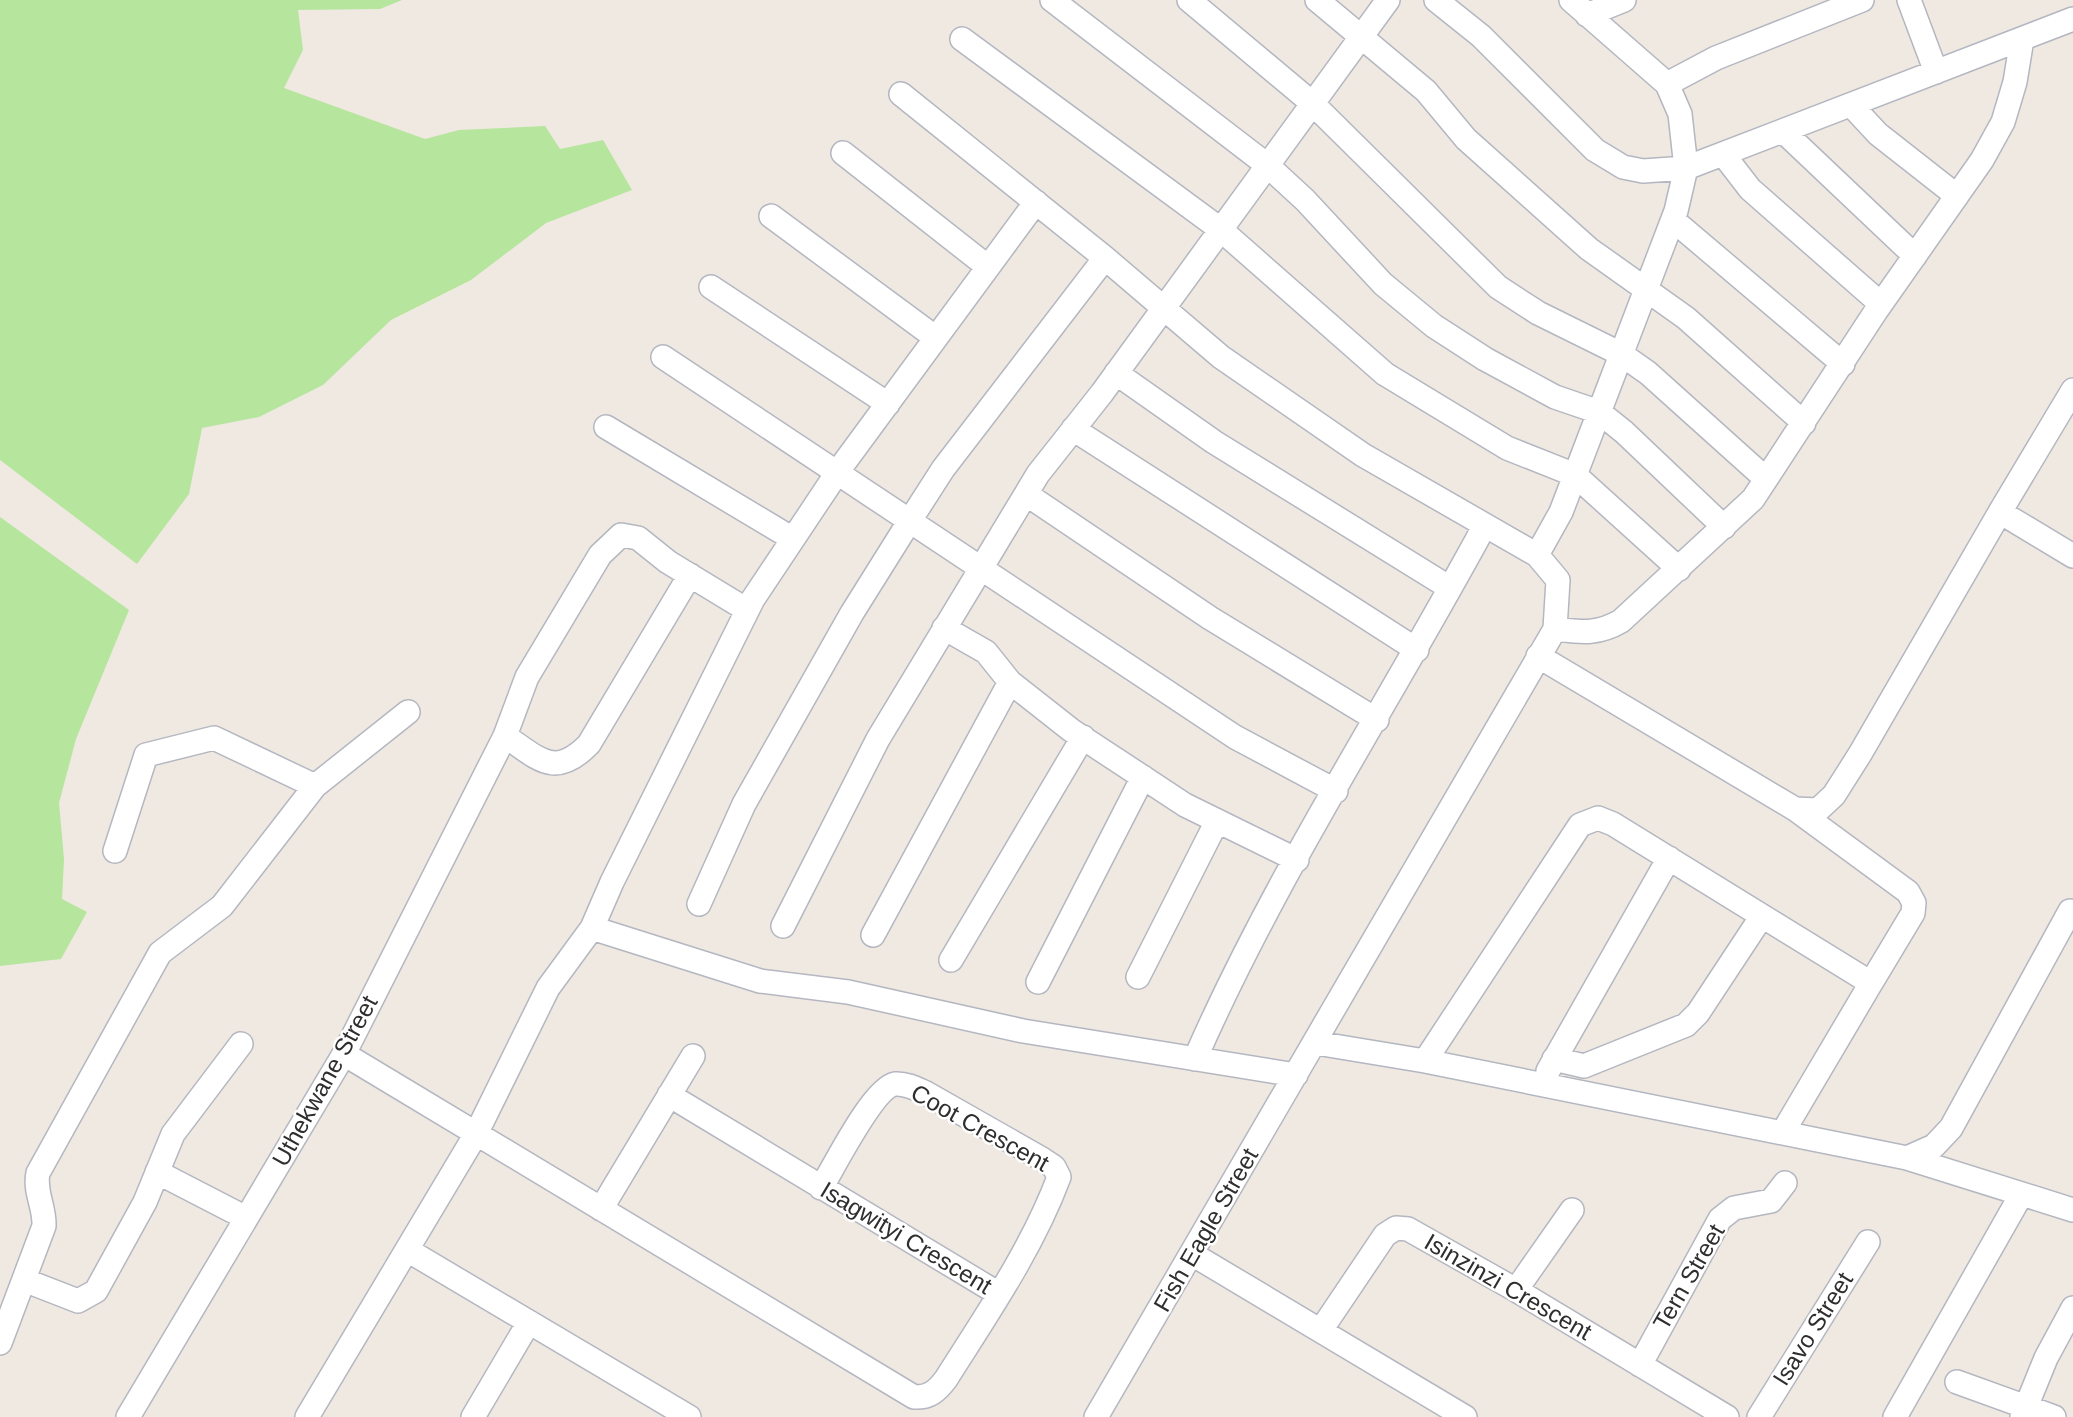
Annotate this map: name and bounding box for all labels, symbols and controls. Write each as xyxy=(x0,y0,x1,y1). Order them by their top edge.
street label: Uthekwane Street xyxy=(267,991,383,1171)
street label: Coot Crescent xyxy=(907,1079,1054,1177)
street label: Fish Eagle Street xyxy=(1148,1143,1263,1316)
street label: Isagwityi Crescent xyxy=(816,1176,997,1299)
street label: Tern Street xyxy=(1648,1219,1730,1334)
street label: Isinzinzi Crescent xyxy=(1420,1228,1597,1345)
street label: Isavo Street xyxy=(1767,1267,1858,1390)

